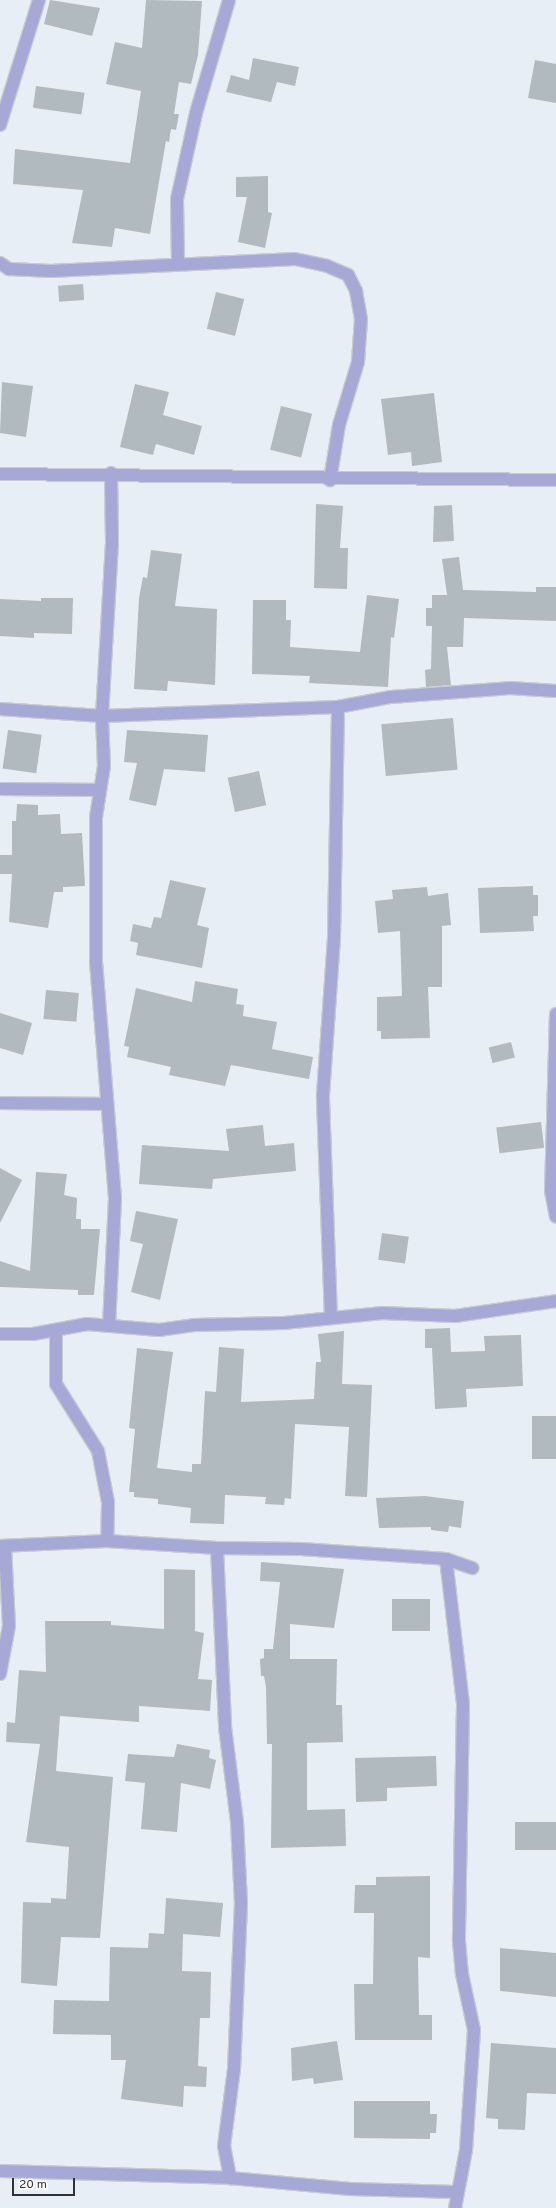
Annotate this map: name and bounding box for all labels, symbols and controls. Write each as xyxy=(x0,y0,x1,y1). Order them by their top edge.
scale bar xyxy=(14,2170,77,2196)
text: 20 m xyxy=(19,2177,47,2193)

